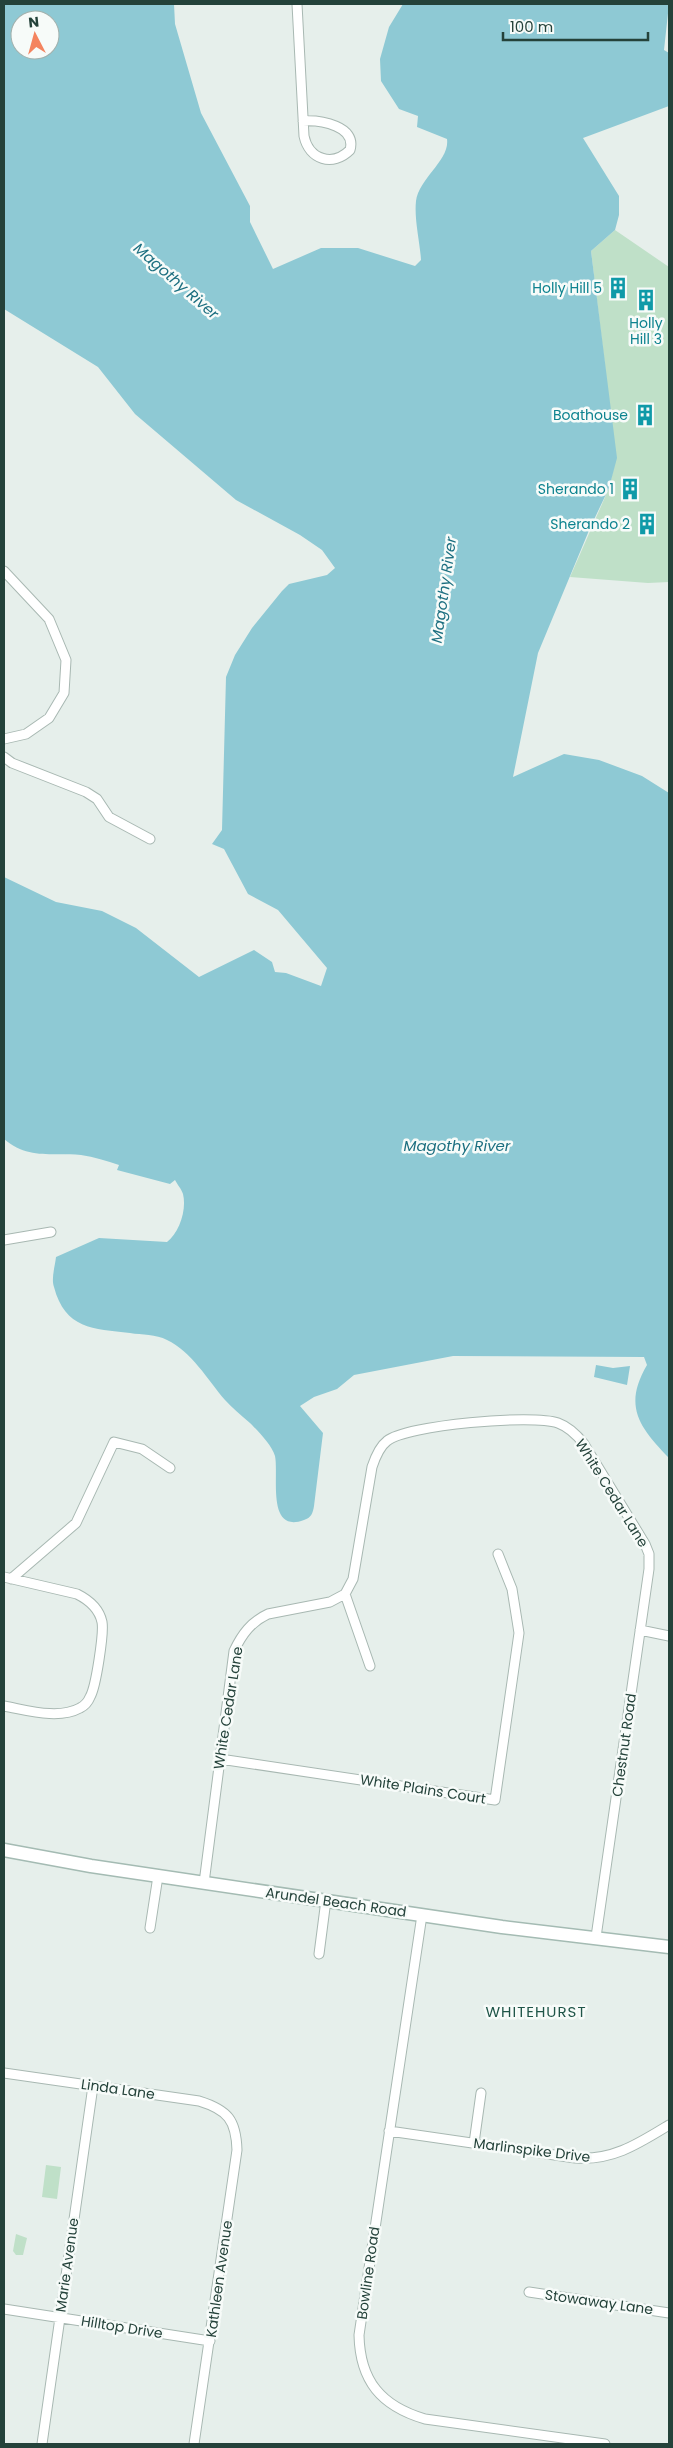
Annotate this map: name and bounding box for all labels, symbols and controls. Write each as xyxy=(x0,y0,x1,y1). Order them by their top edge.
north arrow xyxy=(10,10,60,60)
scale bar xyxy=(503,10,648,42)
text: N xyxy=(27,12,40,33)
text: 100 m xyxy=(510,16,553,37)
water label: Magothy River xyxy=(129,238,224,324)
building icon: Holly Hill 5 xyxy=(605,275,631,301)
place label: Holly Hill 5 xyxy=(532,278,602,298)
building icon: Holly Hill 3 xyxy=(633,287,659,313)
place label: Holly Hill 3 xyxy=(629,313,663,349)
building icon: Boathouse xyxy=(632,402,658,428)
place label: Boathouse xyxy=(553,405,628,425)
building icon: Sherando 1 xyxy=(617,476,643,502)
place label: Sherando 1 xyxy=(538,479,614,499)
building icon: Sherando 2 xyxy=(634,511,660,537)
place label: Sherando 2 xyxy=(550,514,630,534)
water label: Magothy River xyxy=(426,535,461,644)
water label: Magothy River xyxy=(404,1135,511,1156)
street label: White Cedar Lane xyxy=(571,1435,654,1551)
street label: White Cedar Lane xyxy=(208,1645,248,1771)
street label: Chestnut Road xyxy=(607,1692,641,1798)
street label: White Plains Court xyxy=(359,1769,487,1809)
street label: Arundel Beach Road xyxy=(264,1882,408,1922)
district label: WHITEHURST xyxy=(485,2001,587,2022)
street label: Linda Lane xyxy=(80,2074,156,2104)
street label: Marlinspike Drive xyxy=(472,2133,592,2167)
street label: Marie Avenue xyxy=(50,2216,84,2314)
street label: Kathleen Avenue xyxy=(201,2219,237,2339)
street label: Bowline Road xyxy=(352,2225,384,2321)
street label: Stowaway Lane xyxy=(544,2285,655,2320)
street label: Hilltop Drive xyxy=(80,2311,165,2343)

